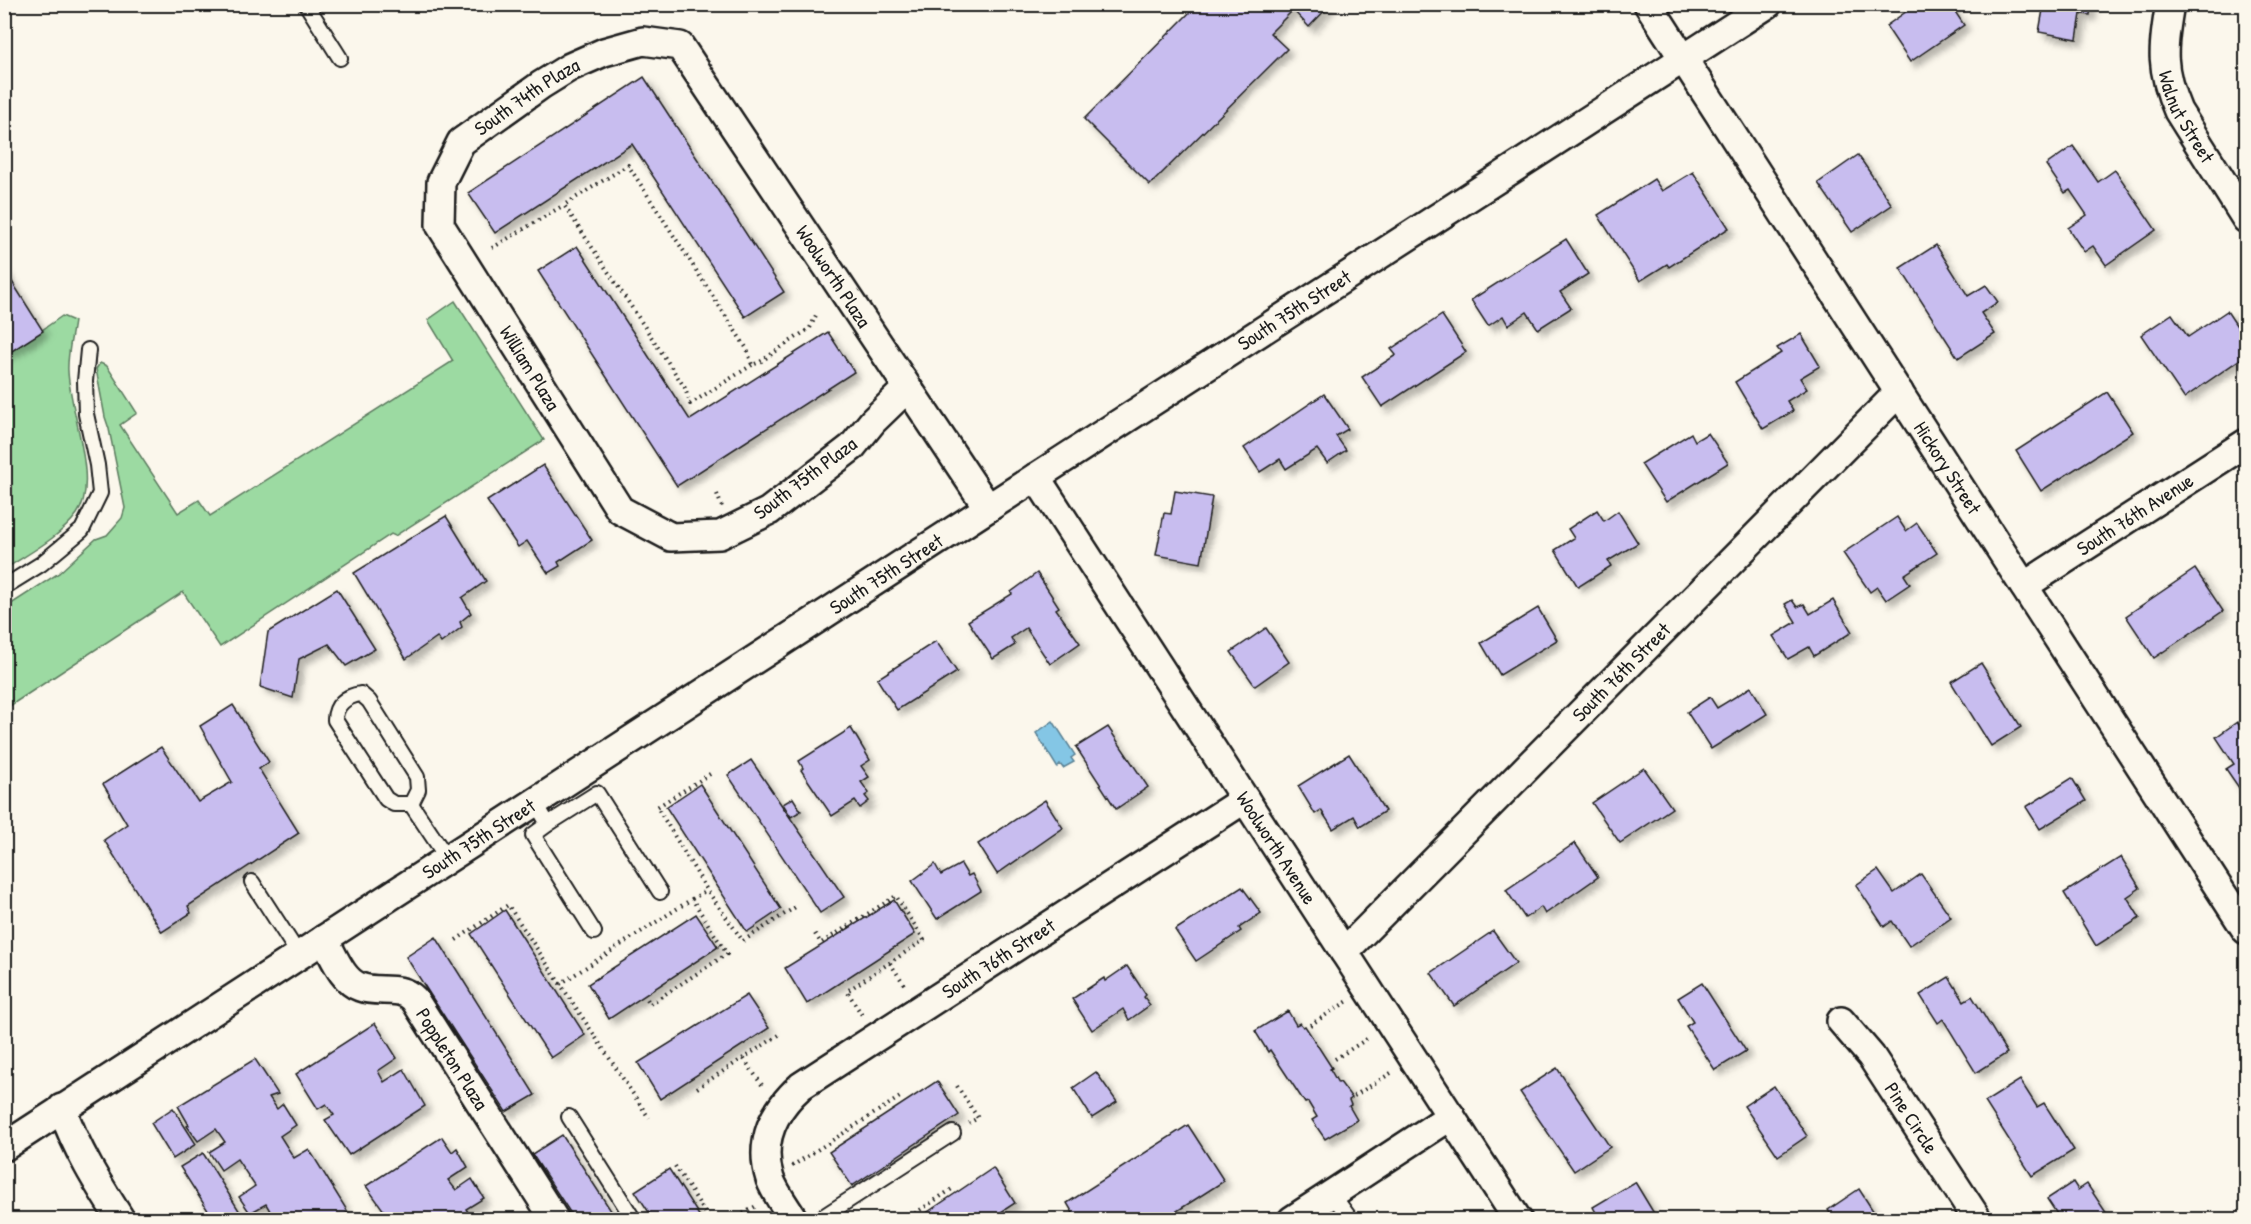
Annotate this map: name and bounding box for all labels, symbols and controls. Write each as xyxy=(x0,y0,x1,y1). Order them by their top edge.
street label: South 74th Plaza xyxy=(469,51,583,141)
street label: Walnut Street xyxy=(2153,68,2222,169)
street label: Woolworth Plaza xyxy=(790,220,878,333)
street label: South 75th Street xyxy=(1232,262,1357,356)
street label: William Plaza xyxy=(494,320,567,415)
street label: Hickory Street xyxy=(1908,416,1988,520)
street label: South 75th Plaza xyxy=(748,430,862,525)
street label: South 76th Avenue xyxy=(2071,467,2198,562)
street label: South 75th Street xyxy=(824,526,949,620)
street label: South 76th Street xyxy=(1566,615,1677,727)
street label: Woolworth Avenue xyxy=(1230,786,1324,909)
street label: South 75th Street xyxy=(417,791,541,885)
street label: South 76th Street xyxy=(936,911,1061,1004)
street label: Poppleton Plaza xyxy=(410,1003,495,1115)
street label: Pine Circle xyxy=(1879,1077,1945,1159)

